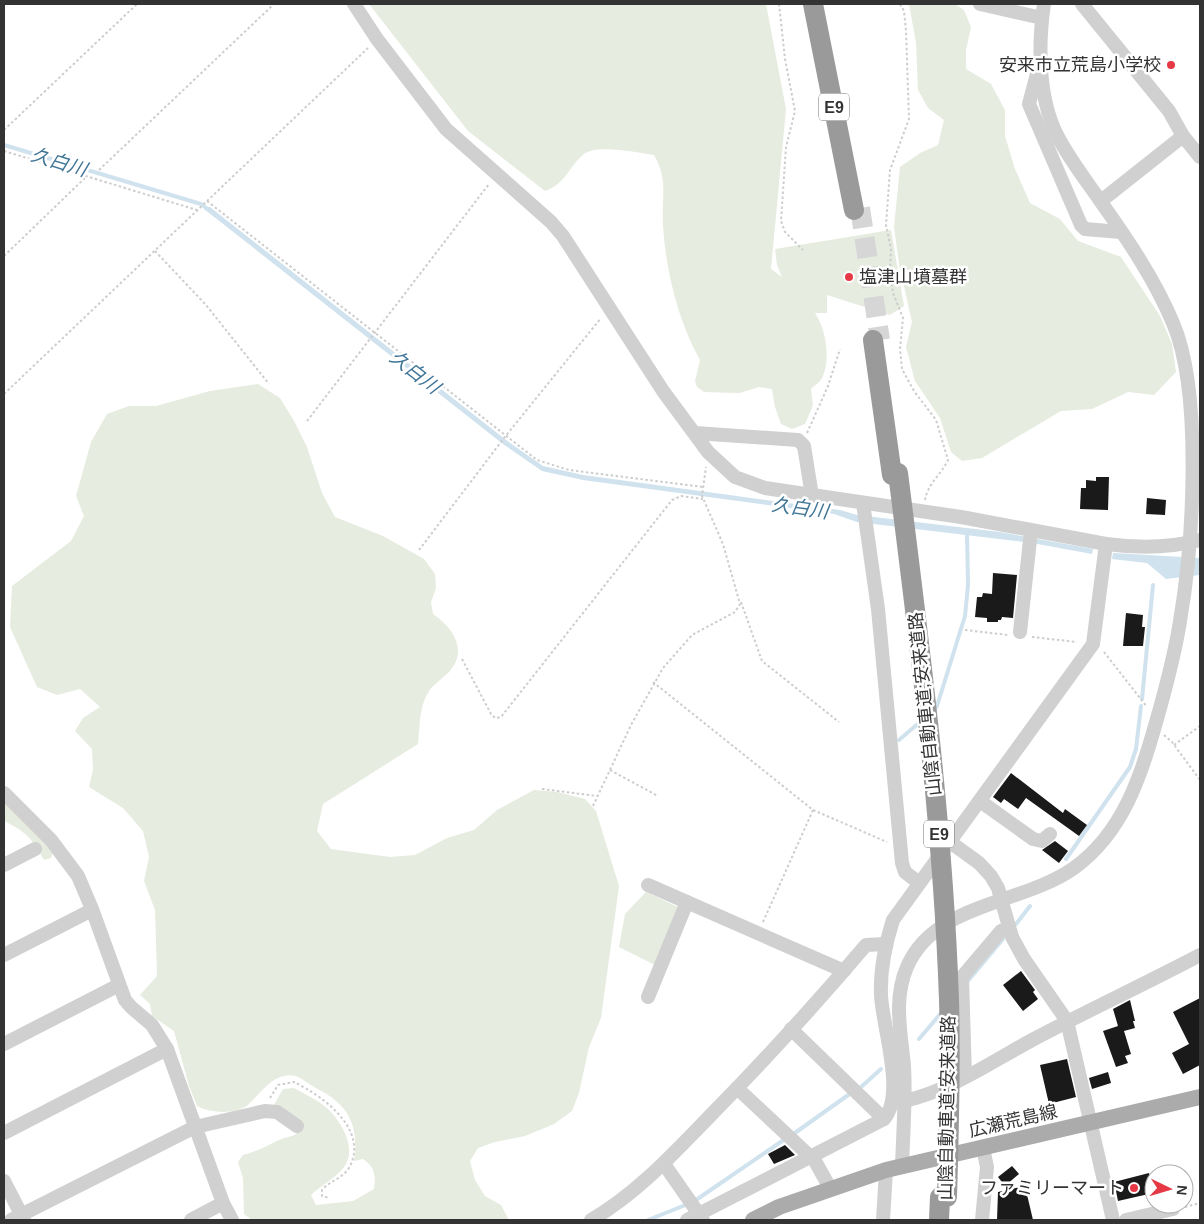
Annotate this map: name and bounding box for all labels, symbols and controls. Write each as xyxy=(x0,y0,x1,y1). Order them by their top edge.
place label: 安来市立荒島小学校 xyxy=(999,55,1161,75)
marker: 安来市立荒島小学校 xyxy=(1165,59,1177,71)
road number: E9 xyxy=(819,94,849,120)
water label: 久白川 xyxy=(29,144,91,181)
place label: 塩津山墳墓群 xyxy=(859,267,967,287)
marker: 塩津山墳墓群 xyxy=(843,271,855,283)
water label: 久白川 xyxy=(386,346,445,399)
water label: 久白川 xyxy=(770,494,832,523)
street label: 山陰自動車道;安来道路 xyxy=(905,611,945,797)
road number: E9 xyxy=(924,821,954,848)
street label: 山陰自動車道;安来道路 xyxy=(935,1015,959,1201)
street label: 広瀬荒島線 xyxy=(967,1101,1059,1141)
north arrow xyxy=(1144,1164,1194,1214)
place label: ファミリーマート xyxy=(980,1178,1124,1198)
marker: ファミリーマート xyxy=(1128,1182,1140,1194)
text: N xyxy=(1174,1184,1190,1196)

